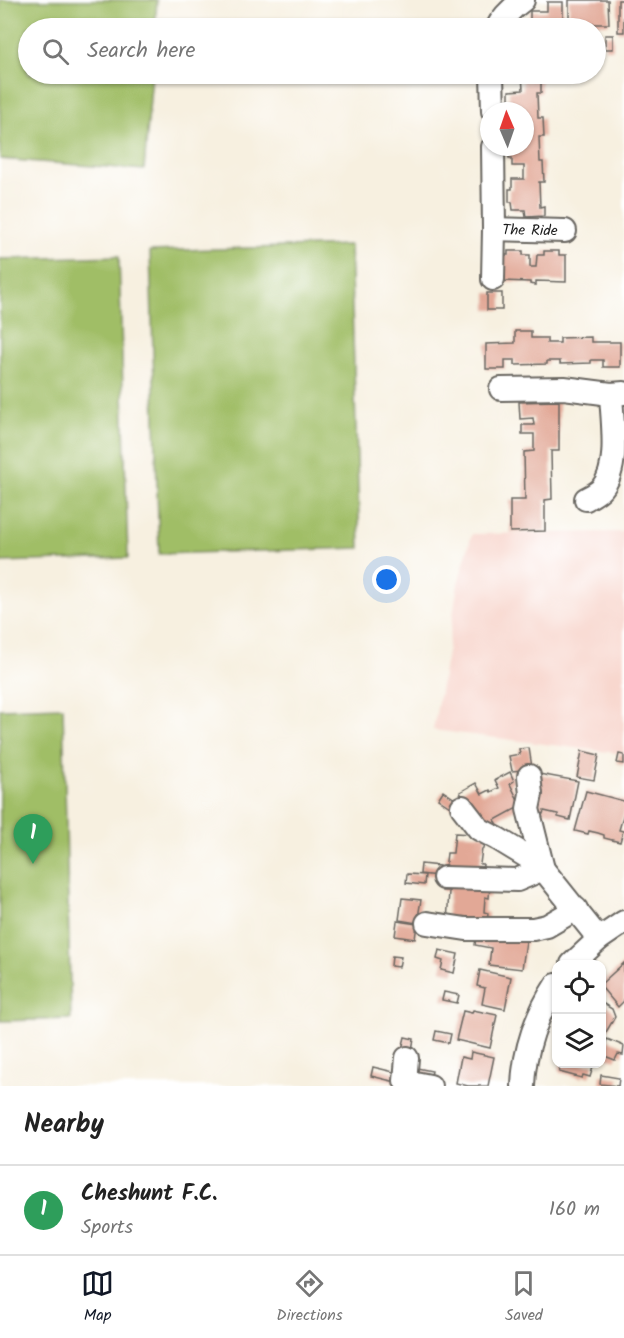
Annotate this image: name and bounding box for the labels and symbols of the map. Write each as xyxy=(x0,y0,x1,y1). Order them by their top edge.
north arrow xyxy=(480,102,534,156)
street label: The Ride xyxy=(502,219,558,243)
your location xyxy=(372,565,401,594)
pin: 1 xyxy=(14,814,52,864)

